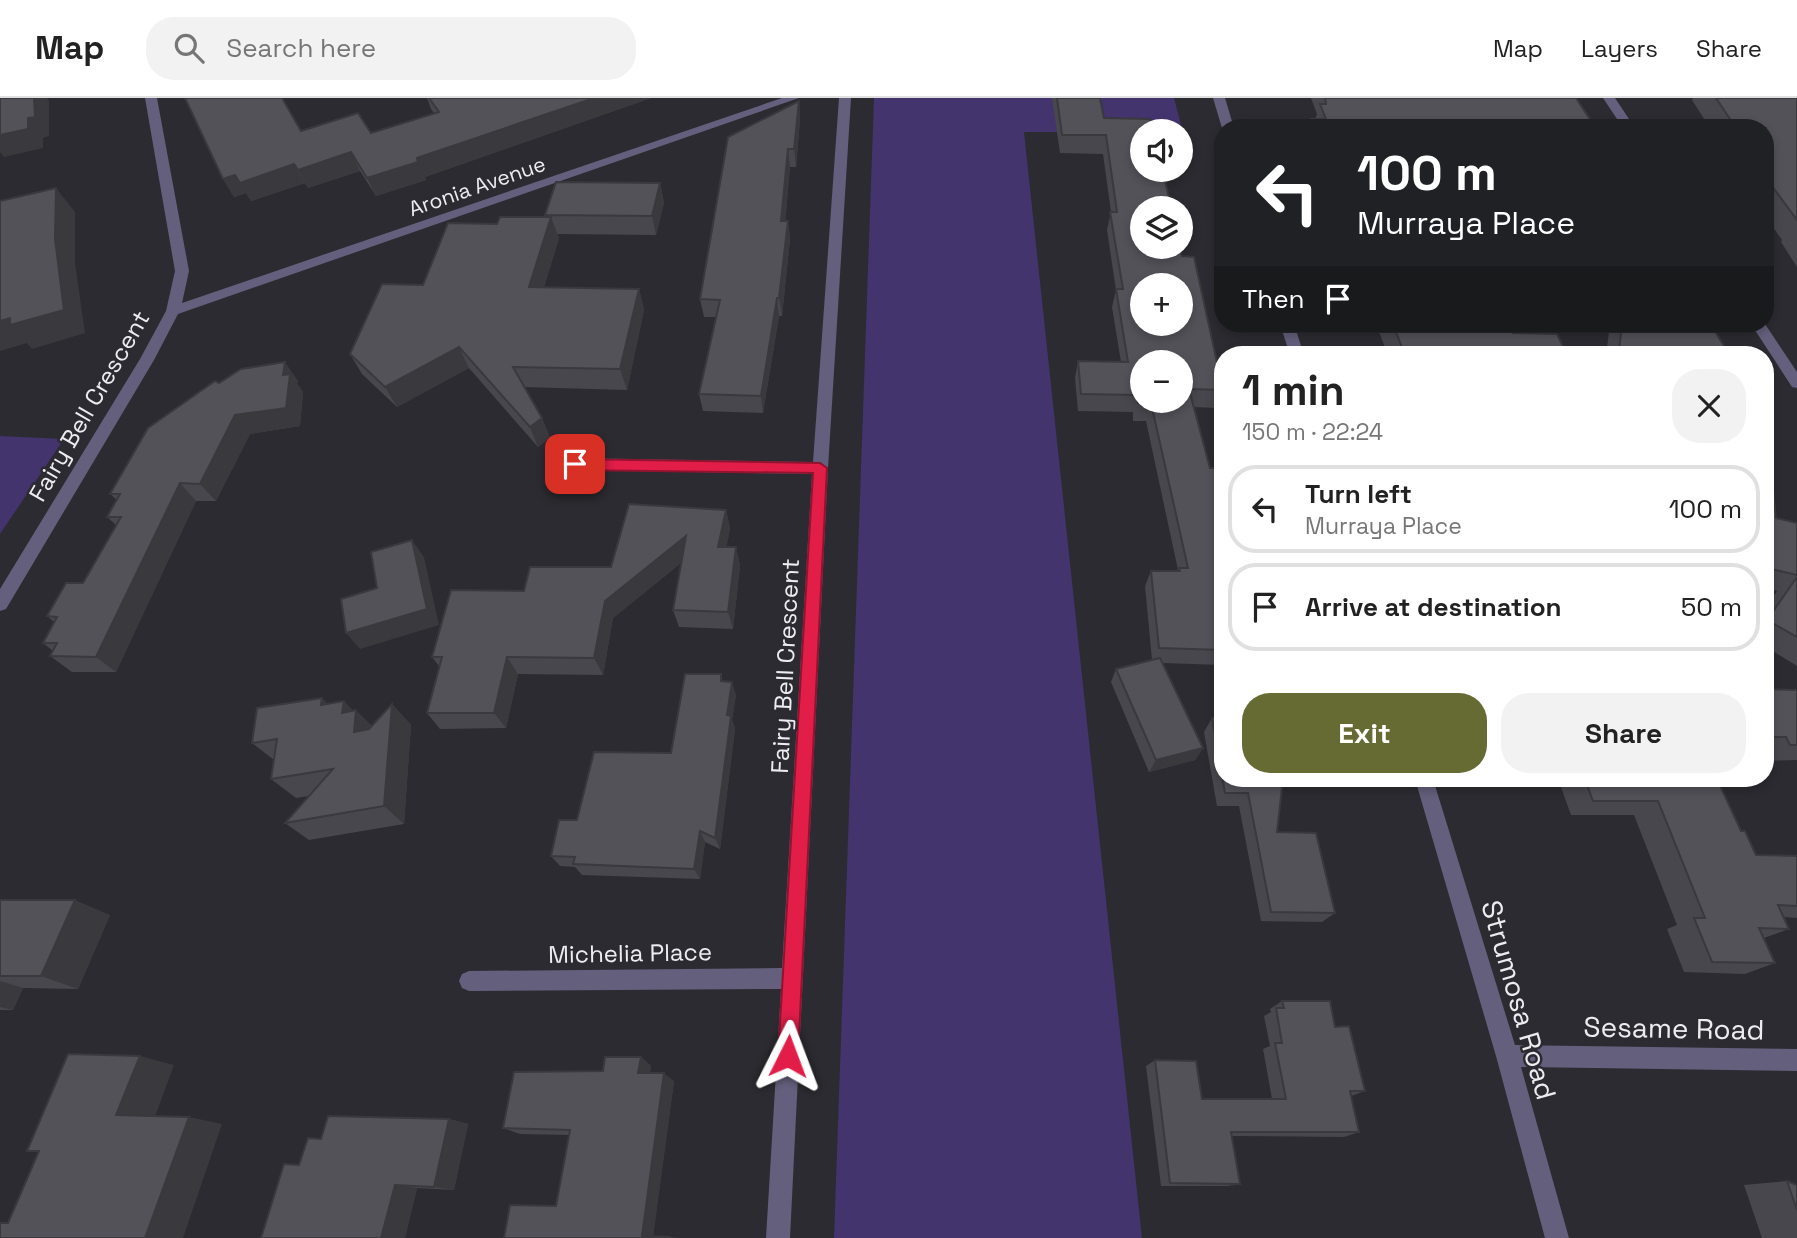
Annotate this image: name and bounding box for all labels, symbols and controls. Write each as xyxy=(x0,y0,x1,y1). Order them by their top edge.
search box xyxy=(146,17,636,80)
text: Map xyxy=(35,27,104,69)
icon: search xyxy=(170,29,208,67)
text: Search here xyxy=(226,31,376,65)
text: Map xyxy=(1493,33,1543,64)
text: Layers xyxy=(1581,33,1658,64)
text: Share xyxy=(1696,33,1762,64)
map controls xyxy=(1130,119,1193,413)
button: sound xyxy=(1130,119,1193,182)
text: 100 m xyxy=(1357,142,1497,204)
icon: left xyxy=(1242,147,1333,238)
street label: Aronia Avenue xyxy=(405,150,549,222)
button: layers xyxy=(1130,196,1193,259)
text: Murraya Place xyxy=(1357,203,1575,243)
button: + xyxy=(1130,273,1193,336)
icon: arrive xyxy=(1319,280,1357,318)
text: Then xyxy=(1242,282,1305,316)
street label: Fairy Bell Crescent xyxy=(22,305,156,507)
button: − xyxy=(1130,350,1193,413)
text: 1 min xyxy=(1242,364,1345,417)
button: close xyxy=(1672,369,1746,443)
text: 150 m · 22:24 xyxy=(1242,417,1383,447)
pin xyxy=(545,434,605,494)
icon: arrive xyxy=(556,445,594,483)
text: Turn left xyxy=(1305,477,1412,511)
icon: left xyxy=(1246,490,1284,528)
text: 100 m xyxy=(1669,492,1742,526)
text: Murraya Place xyxy=(1305,511,1462,541)
street label: Fairy Bell Crescent xyxy=(764,558,806,774)
icon: arrive xyxy=(1246,588,1284,626)
text: Arrive at destination xyxy=(1305,590,1562,624)
text: 50 m xyxy=(1681,590,1742,624)
button: Exit xyxy=(1242,693,1487,773)
button: Share xyxy=(1501,693,1746,773)
street label: Strumosa Road xyxy=(1473,896,1565,1104)
street label: Michelia Place xyxy=(548,936,712,970)
street label: Sesame Road xyxy=(1583,1008,1765,1048)
position arrow xyxy=(751,1019,825,1093)

